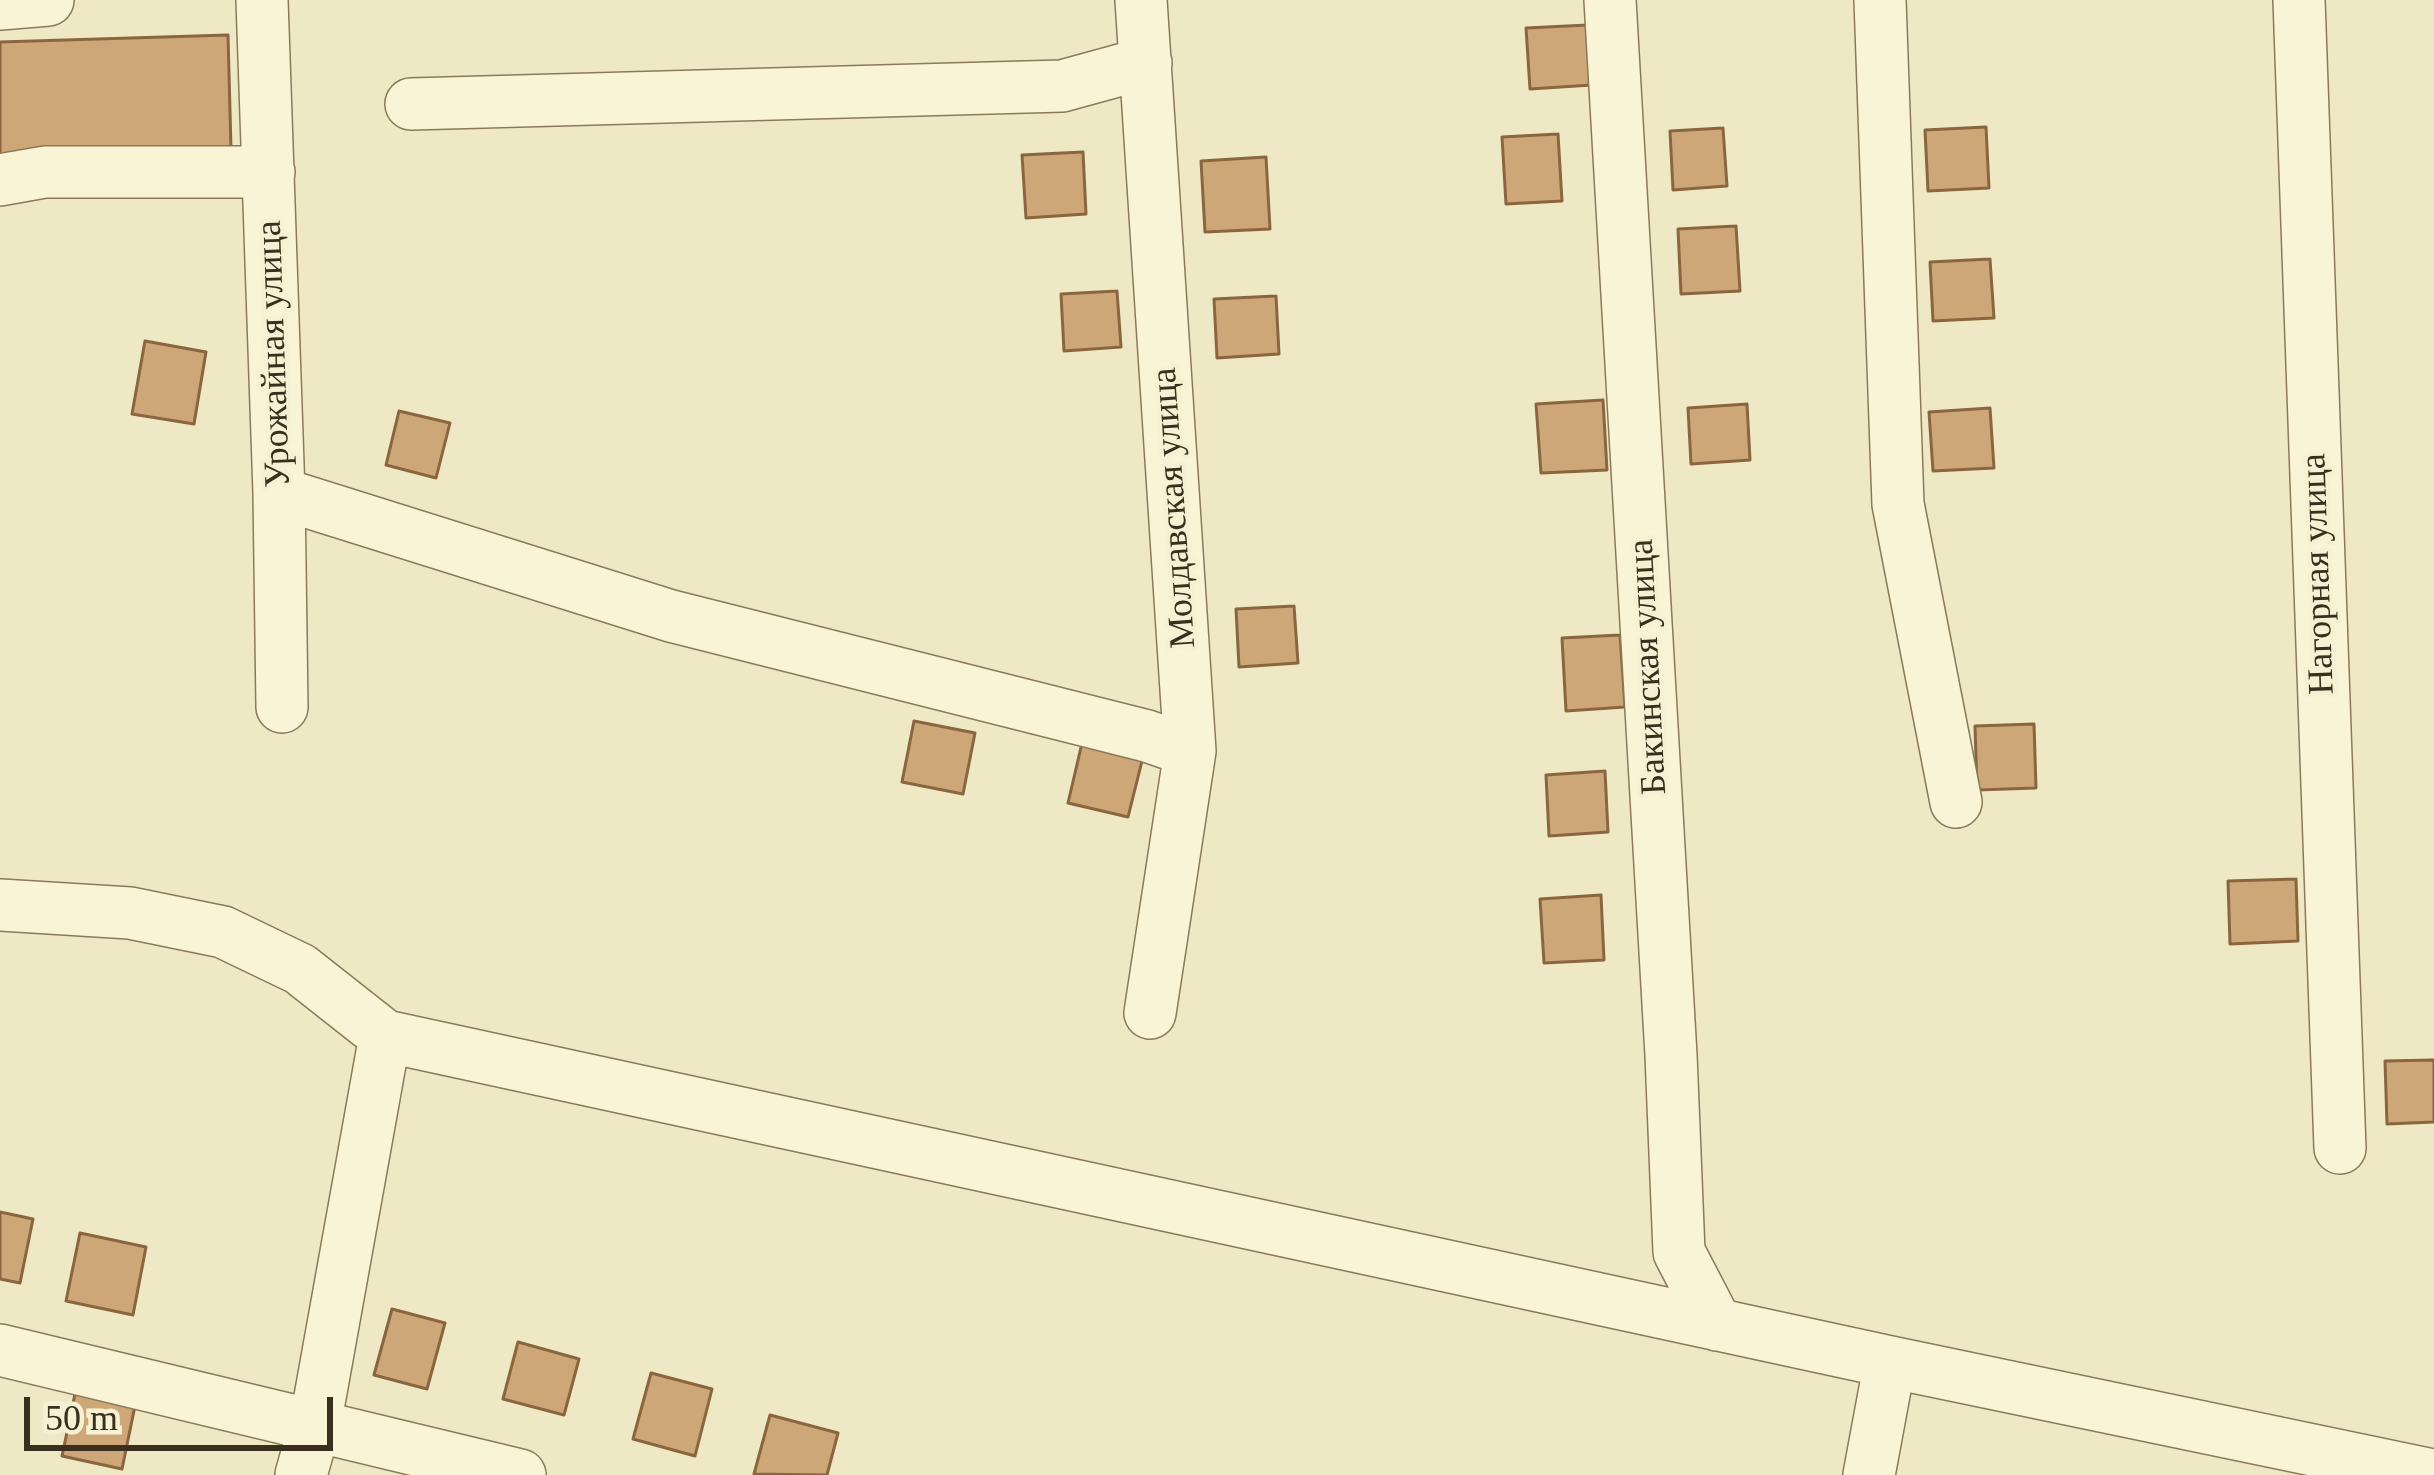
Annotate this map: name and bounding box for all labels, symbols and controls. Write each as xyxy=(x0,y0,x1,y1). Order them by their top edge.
street label: Урожайная улица xyxy=(249,220,301,488)
street label: Молдавская улица xyxy=(1144,366,1206,650)
street label: Нагорная улица xyxy=(2293,453,2345,695)
street label: Бакинская улица xyxy=(1621,538,1677,796)
scale bar xyxy=(30,1373,339,1447)
text: 50 m xyxy=(45,1398,118,1438)

